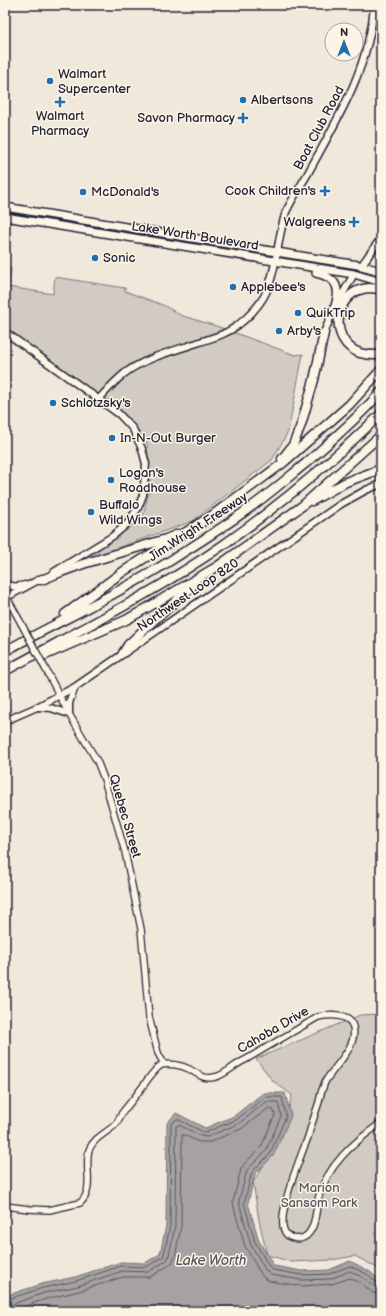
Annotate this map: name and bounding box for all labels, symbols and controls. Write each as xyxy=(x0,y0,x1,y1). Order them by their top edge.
north arrow xyxy=(324,22,364,62)
text: N xyxy=(340,26,348,39)
place label: Walmart Supercenter xyxy=(58,66,131,97)
marker: Walmart Supercenter xyxy=(45,76,55,86)
street label: Boat Club Road xyxy=(290,83,348,173)
place label: Albertsons xyxy=(251,92,314,108)
marker: Albertsons xyxy=(238,95,248,105)
marker: Walmart Pharmacy xyxy=(55,97,65,107)
place label: Walmart Pharmacy xyxy=(31,108,89,139)
place label: Savon Pharmacy xyxy=(137,110,235,126)
marker: Savon Pharmacy xyxy=(238,113,248,123)
place label: Cook Children's xyxy=(225,183,317,199)
place label: McDonald's xyxy=(91,184,160,200)
marker: Cook Children's xyxy=(319,185,331,197)
marker: McDonald's xyxy=(78,187,88,197)
place label: Walgreens xyxy=(284,214,347,230)
marker: Walgreens xyxy=(349,217,359,227)
street label: Lake Worth Boulevard xyxy=(130,218,260,254)
place label: Sonic xyxy=(103,250,136,266)
marker: Sonic xyxy=(90,253,100,263)
place label: Applebee's xyxy=(241,279,306,295)
marker: Applebee's xyxy=(228,282,238,292)
place label: QuikTrip xyxy=(306,305,355,321)
marker: QuikTrip xyxy=(293,308,303,318)
place label: Arby's xyxy=(287,323,322,339)
marker: Arby's xyxy=(274,326,284,336)
place label: Schlotzsky's xyxy=(61,395,131,411)
marker: Schlotzsky's xyxy=(48,398,58,408)
place label: In-N-Out Burger xyxy=(120,430,216,446)
marker: In-N-Out Burger xyxy=(107,433,117,443)
place label: Logan's Roadhouse xyxy=(119,465,187,496)
marker: Logan's Roadhouse xyxy=(106,475,116,485)
street label: Jim Wright Freeway xyxy=(145,489,251,565)
place label: Buffalo Wild Wings xyxy=(99,497,163,528)
marker: Buffalo Wild Wings xyxy=(86,507,96,517)
street label: Northwest Loop 820 xyxy=(134,555,242,635)
street label: Quebec Street xyxy=(105,772,145,860)
street label: Cahoba Drive xyxy=(234,1003,312,1057)
park label: Marion Sansom Park xyxy=(281,1180,358,1211)
water label: Lake Worth xyxy=(175,1252,247,1269)

